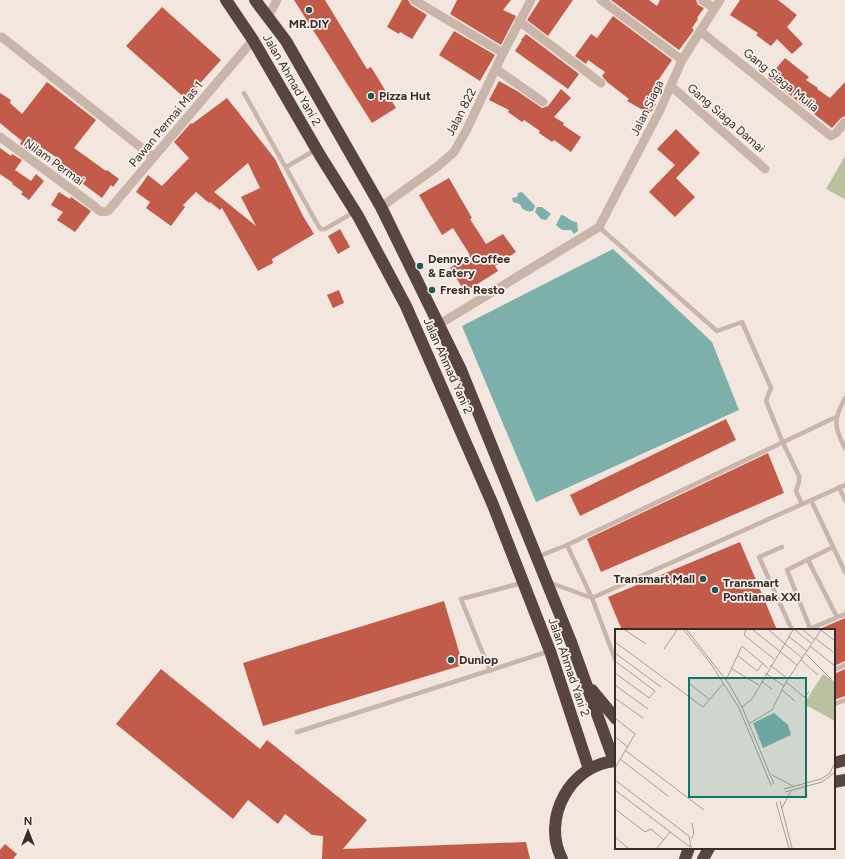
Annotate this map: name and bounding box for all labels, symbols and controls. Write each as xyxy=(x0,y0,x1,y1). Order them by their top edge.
marker: MR.DIY xyxy=(304,5,314,15)
place label: MR.DIY xyxy=(289,17,330,31)
street label: Jalan Ahmad Yani 2 xyxy=(260,32,324,128)
street label: Gang Siaga Mulia xyxy=(741,45,821,115)
street label: Pawan Permai Mas 1 xyxy=(126,78,206,170)
street label: Jalan Siaga xyxy=(628,78,666,138)
street label: Gang Siaga Damai xyxy=(684,81,768,155)
street label: Jalan 822 xyxy=(443,86,479,138)
place label: Pizza Hut xyxy=(379,89,431,103)
marker: Pizza Hut xyxy=(366,91,376,101)
street label: Nilam Permai xyxy=(21,136,87,188)
place label: Dennys Coffee & Eatery xyxy=(428,252,510,280)
marker: Dennys Coffee & Eatery xyxy=(415,261,425,271)
place label: Fresh Resto xyxy=(440,283,505,297)
marker: Fresh Resto xyxy=(427,285,437,295)
street label: Jalan Ahmad Yani 2 xyxy=(421,316,475,416)
place label: Transmart Mall xyxy=(613,572,695,586)
marker: Transmart Mall xyxy=(698,574,708,584)
place label: Transmart Pontianak XXI xyxy=(723,576,801,604)
marker: Transmart Pontianak XXI xyxy=(710,585,720,595)
street label: Jalan Ahmad Yani 2 xyxy=(546,616,592,718)
inset map xyxy=(615,629,835,849)
place label: Dunlop xyxy=(459,653,498,667)
marker: Dunlop xyxy=(446,655,456,665)
north arrow xyxy=(8,811,48,851)
text: N xyxy=(24,815,32,828)

